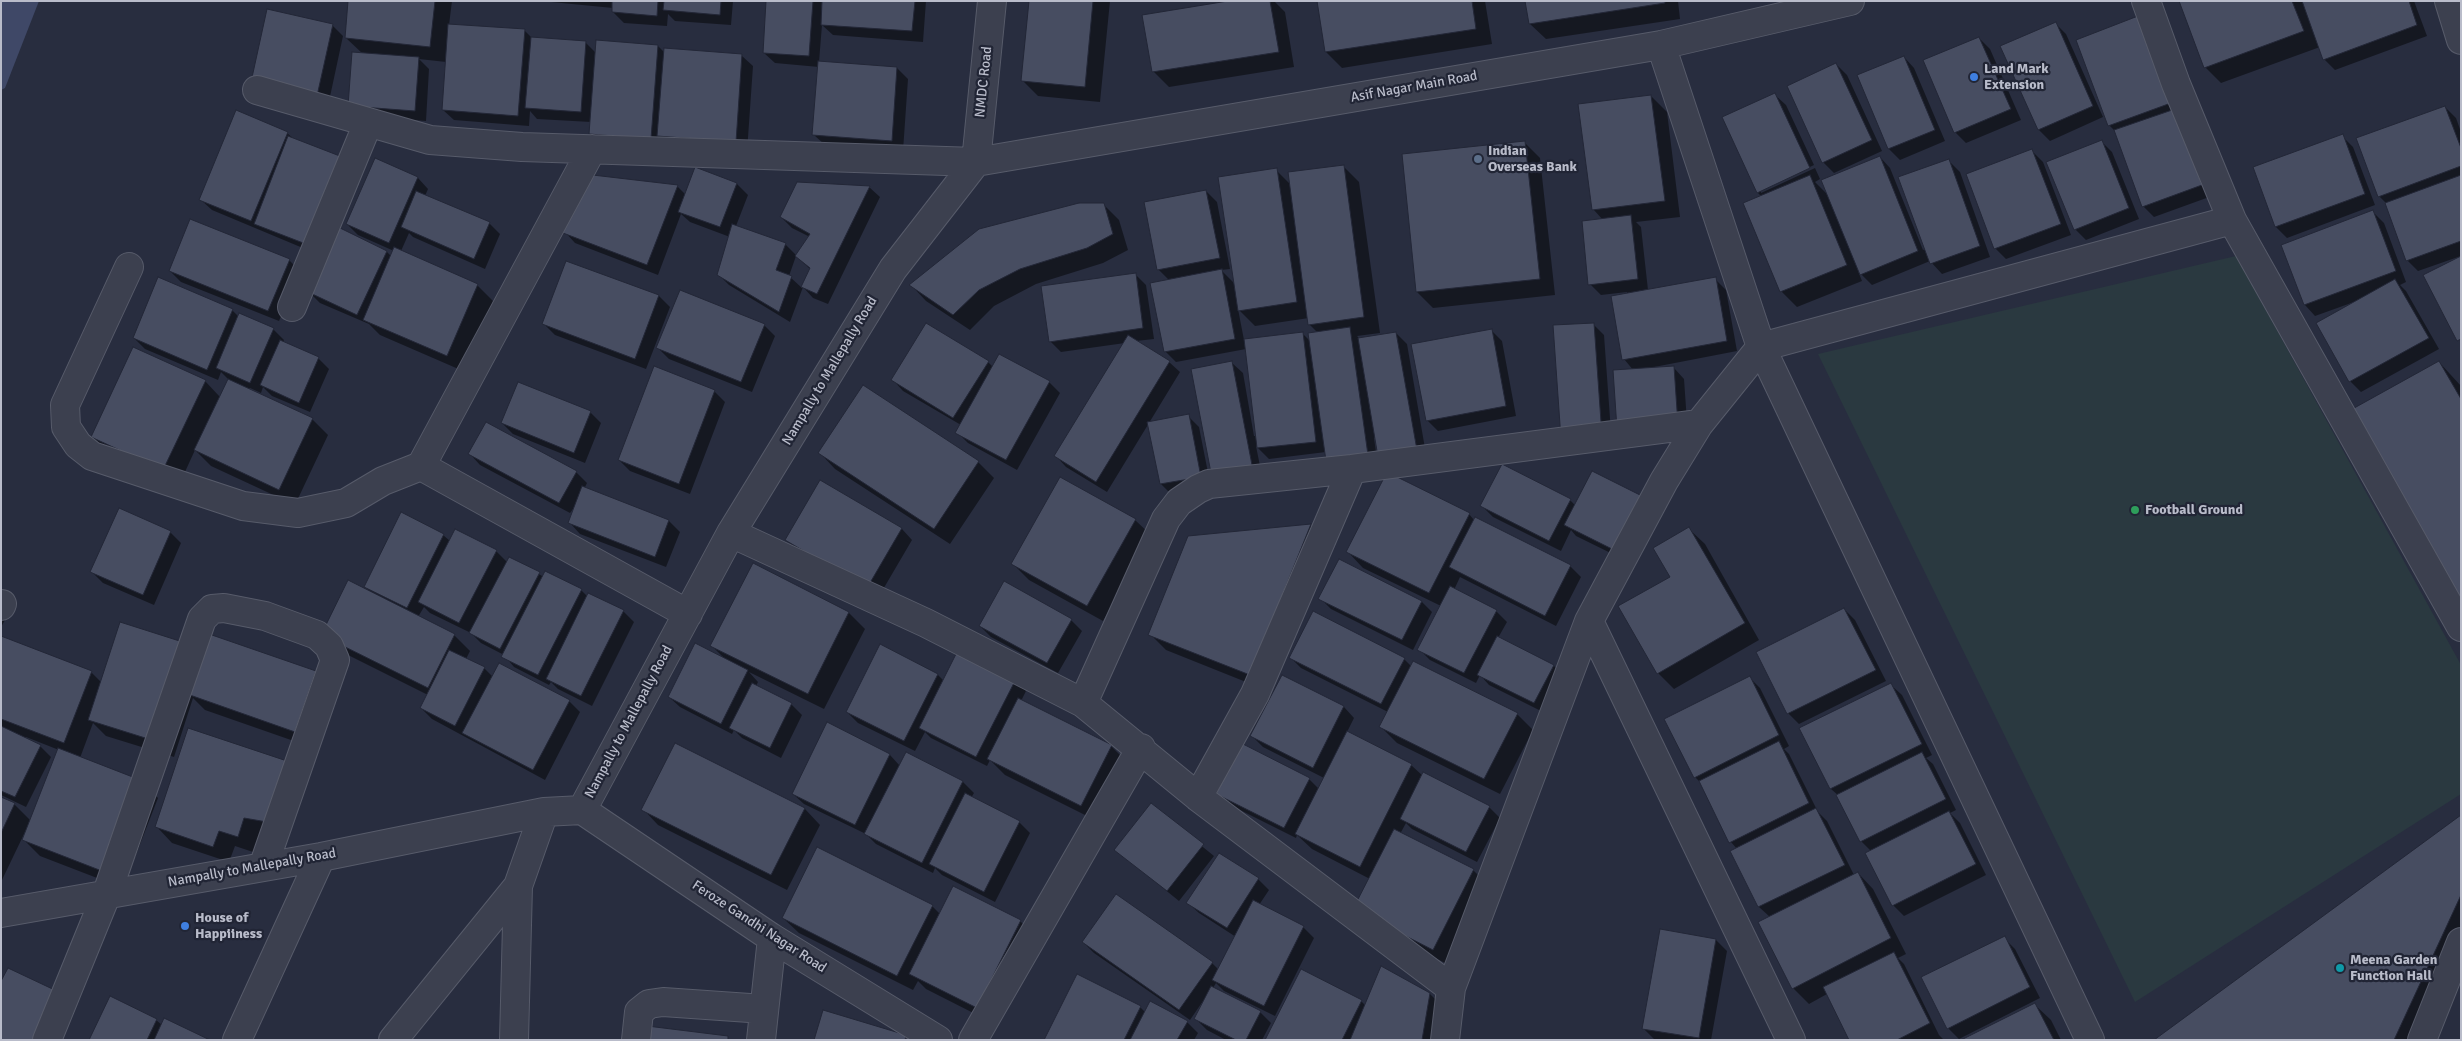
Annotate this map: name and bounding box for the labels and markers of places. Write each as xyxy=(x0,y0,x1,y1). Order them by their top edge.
place label: Land Mark Extension xyxy=(1984,61,2049,94)
marker: Land Mark Extension xyxy=(1968,71,1980,83)
place label: Indian Overseas Bank xyxy=(1488,143,1577,176)
marker: Indian Overseas Bank xyxy=(1472,153,1484,165)
place label: Football Ground xyxy=(2145,502,2243,518)
marker: Football Ground xyxy=(2129,504,2141,516)
place label: House of Happiiness xyxy=(195,910,262,942)
marker: House of Happiiness xyxy=(179,920,191,932)
place label: Meena Garden Function Hall xyxy=(2350,952,2437,984)
marker: Meena Garden Function Hall xyxy=(2334,962,2346,974)

